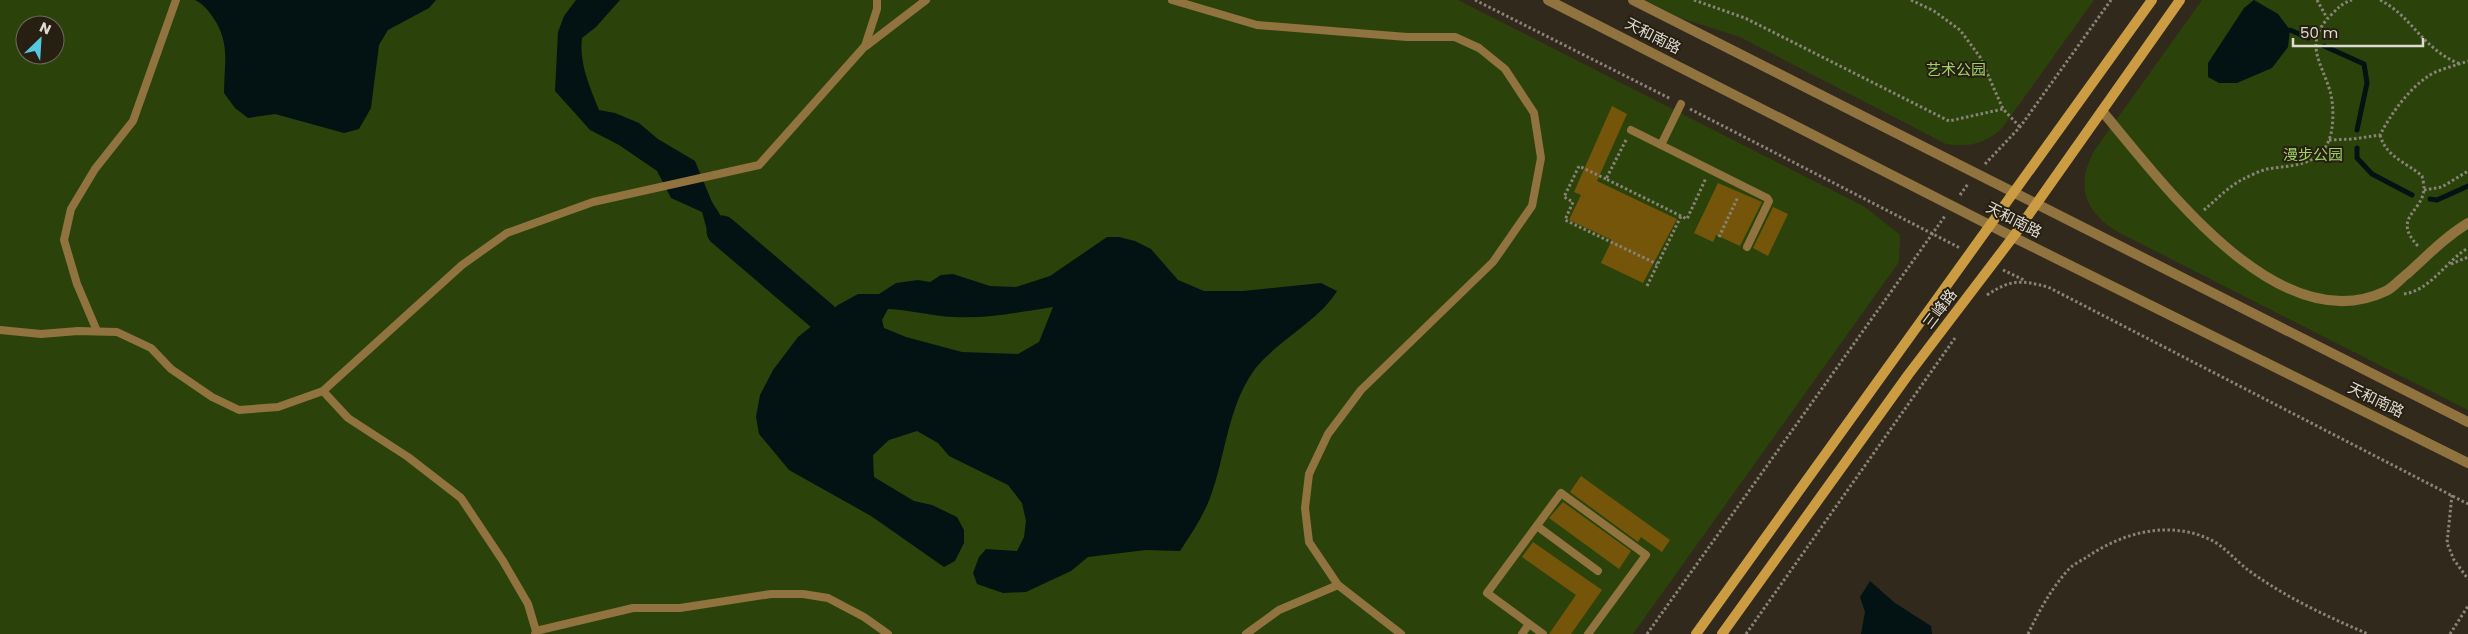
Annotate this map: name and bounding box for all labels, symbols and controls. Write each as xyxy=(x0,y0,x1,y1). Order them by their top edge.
street label: 天和南路 xyxy=(1622,13,1685,59)
north arrow xyxy=(15,15,65,65)
scale bar xyxy=(2293,15,2423,47)
text: N xyxy=(36,17,54,40)
text: 50 m xyxy=(2300,22,2338,43)
park label: 艺术公园 xyxy=(1926,59,1986,80)
park label: 漫步公园 xyxy=(2283,144,2343,165)
street label: 天和南路 xyxy=(1983,197,2046,243)
street label: 三峰路 xyxy=(1918,284,1962,333)
street label: 天和南路 xyxy=(2345,377,2408,422)

